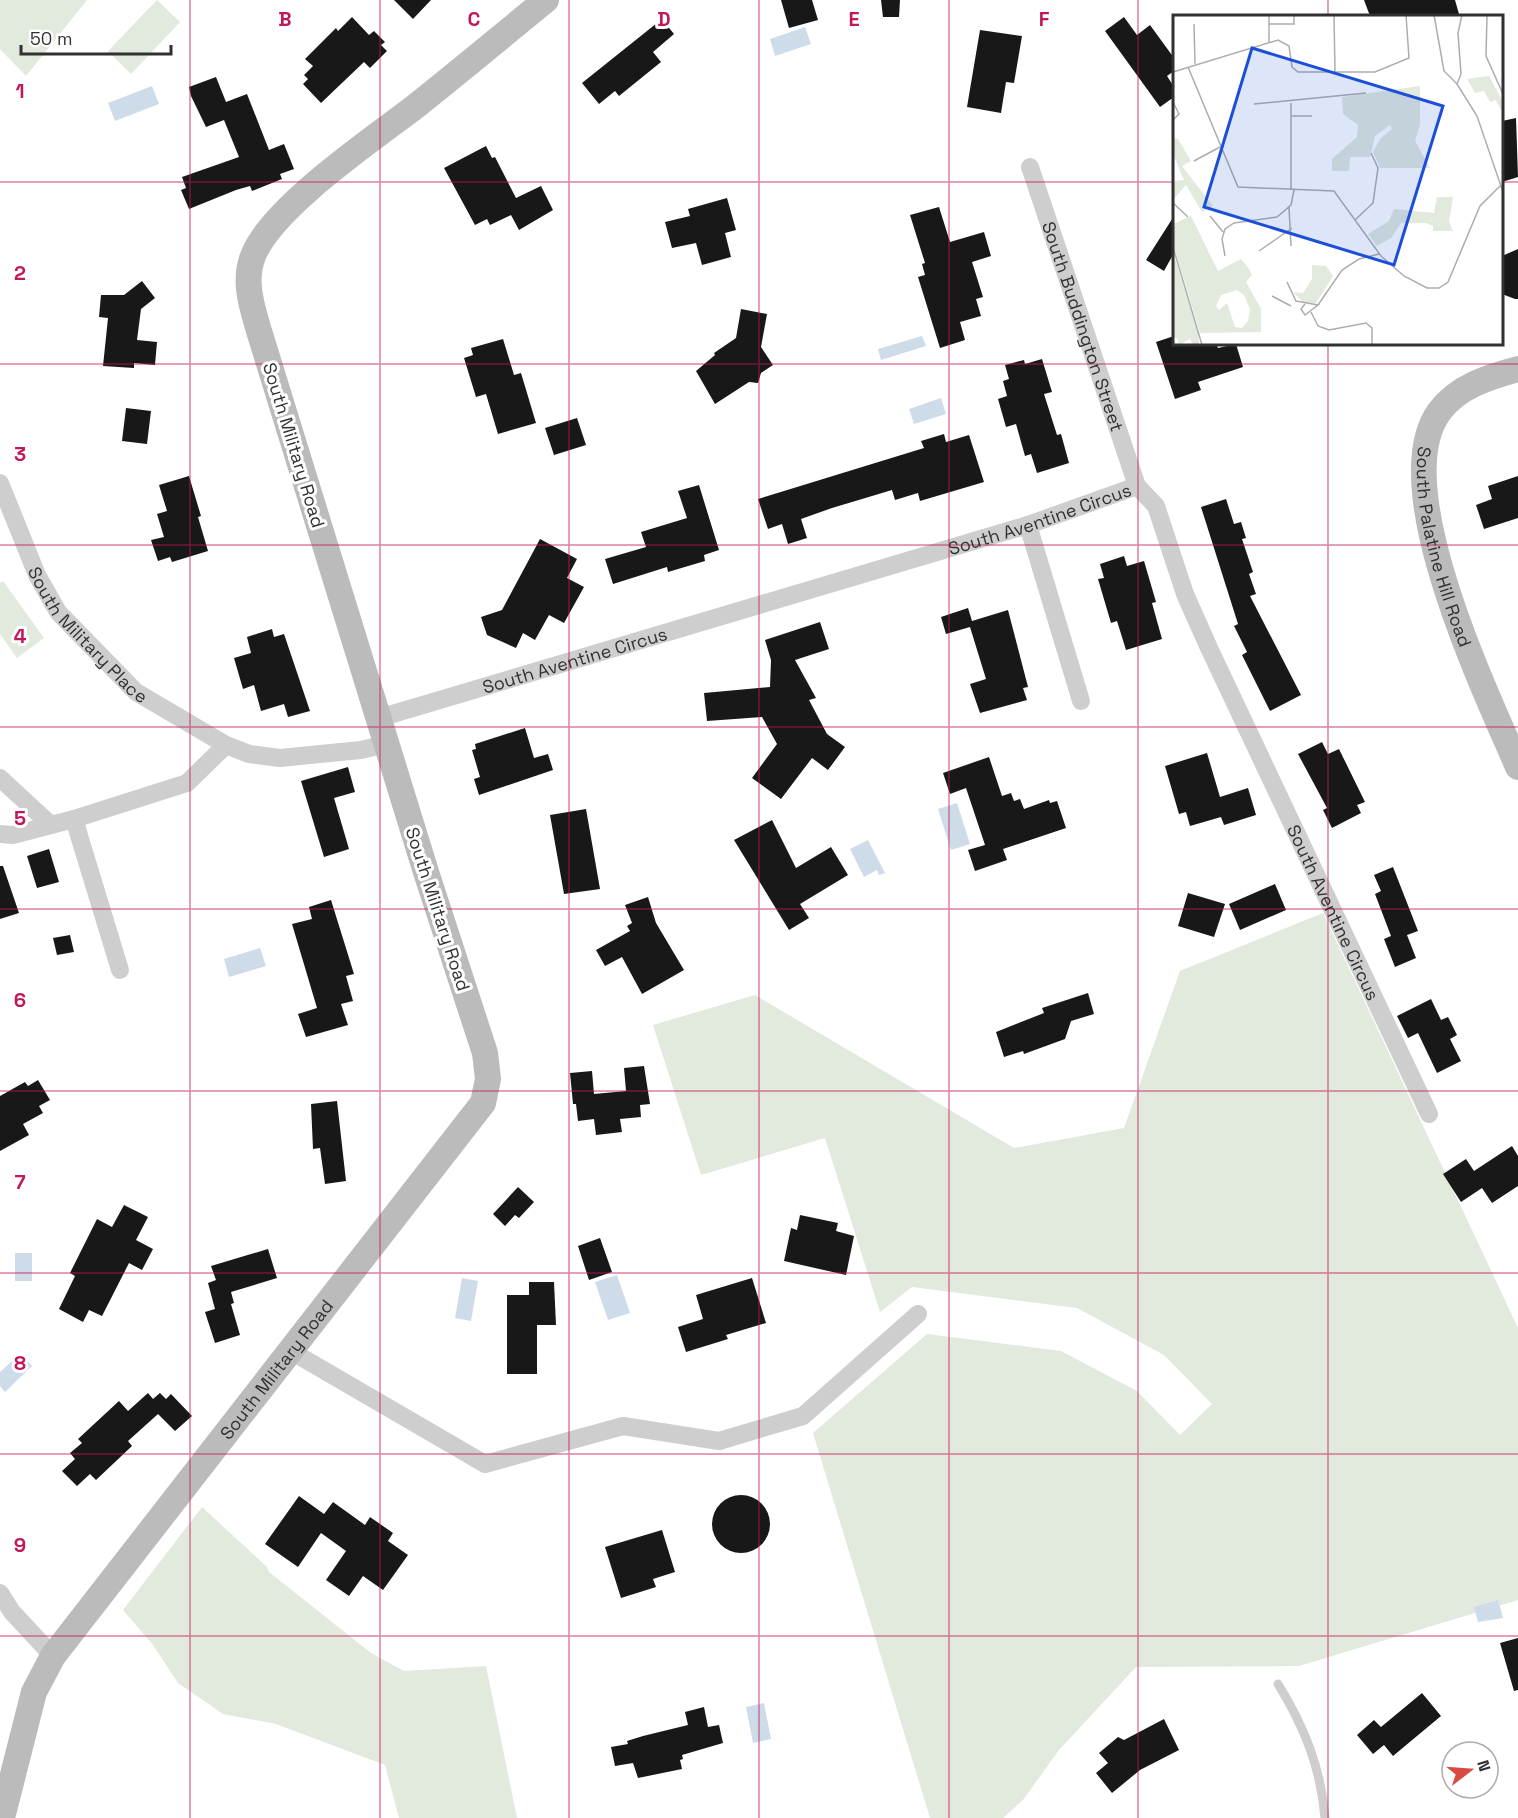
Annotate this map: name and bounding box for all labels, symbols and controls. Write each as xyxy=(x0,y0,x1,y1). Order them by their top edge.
text: B xyxy=(278,6,292,32)
text: C xyxy=(468,6,481,32)
text: D xyxy=(657,6,671,32)
text: E xyxy=(848,6,860,32)
text: F xyxy=(1039,6,1050,32)
inset map xyxy=(1173,15,1503,345)
scale bar xyxy=(21,18,171,56)
text: 50 m xyxy=(30,27,72,50)
text: 1 xyxy=(15,78,25,104)
street label: South Buddington Street xyxy=(1038,218,1129,434)
text: 2 xyxy=(14,260,26,286)
street label: South Military Road xyxy=(258,360,330,530)
text: 3 xyxy=(14,441,26,467)
street label: South Palatine Hill Road xyxy=(1412,445,1478,650)
street label: South Aventine Circus xyxy=(945,478,1134,560)
street label: South Military Place xyxy=(23,563,152,708)
street label: South Aventine Circus xyxy=(479,622,670,698)
text: 4 xyxy=(14,623,27,649)
text: 5 xyxy=(14,805,26,831)
street label: South Aventine Circus xyxy=(1282,821,1385,1004)
street label: South Military Road xyxy=(401,824,475,994)
text: 6 xyxy=(14,987,26,1013)
text: 7 xyxy=(14,1169,26,1195)
street label: South Military Road xyxy=(214,1295,338,1444)
text: 8 xyxy=(14,1350,26,1376)
text: 9 xyxy=(14,1532,26,1558)
north arrow xyxy=(1440,1740,1500,1800)
text: N xyxy=(1472,1758,1495,1774)

